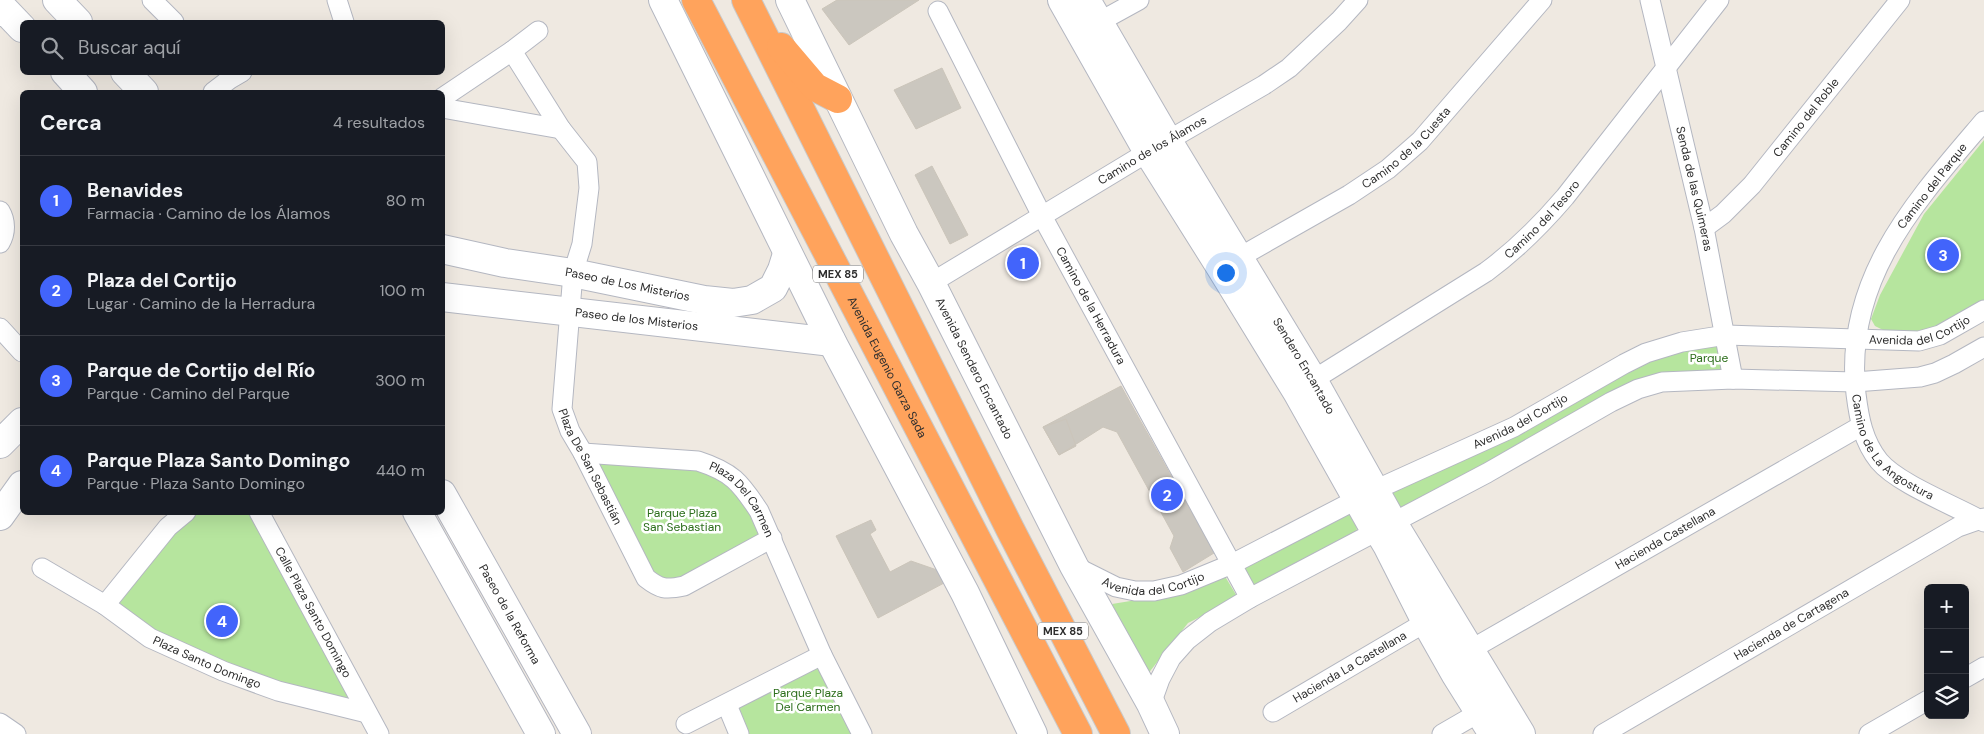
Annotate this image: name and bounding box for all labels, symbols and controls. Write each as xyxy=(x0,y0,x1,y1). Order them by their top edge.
search box xyxy=(20,20,445,75)
icon: search xyxy=(38,34,66,62)
text: Buscar aquí xyxy=(78,35,181,60)
street label: Camino del Roble xyxy=(1769,74,1843,160)
street label: Camino de la Cuesta xyxy=(1359,103,1454,192)
text: Cerca xyxy=(40,109,102,137)
text: 4 resultados xyxy=(333,112,425,133)
street label: Camino de los Álamos xyxy=(1095,112,1209,188)
street label: Senda de las Quimeras xyxy=(1672,125,1716,253)
street label: Camino del Parque xyxy=(1893,140,1971,232)
street label: Camino del Tesoro xyxy=(1501,177,1583,262)
text: Benavides xyxy=(87,178,183,203)
text: 1 xyxy=(53,190,59,211)
text: 80 m xyxy=(386,190,425,211)
text: Farmacia · Camino de los Álamos xyxy=(87,203,331,224)
pin: 3 xyxy=(1927,236,1959,274)
pin: 1 xyxy=(1007,244,1039,282)
street label: Camino de la Herradura xyxy=(1052,244,1129,367)
your location xyxy=(1213,260,1239,286)
street label: Paseo de Los Misterios xyxy=(564,264,691,305)
road number: MEX 85 xyxy=(813,266,863,282)
text: Plaza del Cortijo xyxy=(87,268,237,293)
text: 2 xyxy=(51,280,61,301)
text: 100 m xyxy=(380,280,425,301)
text: Lugar · Camino de la Herradura xyxy=(87,293,315,314)
street label: Avenida Eugenio Garza Sada xyxy=(844,294,931,441)
street label: Avenida Sendero Encantado xyxy=(932,295,1017,442)
street label: Paseo de los Misterios xyxy=(574,304,699,334)
street label: Avenida del Cortijo xyxy=(1869,312,1973,349)
street label: Sendero Encantado xyxy=(1269,315,1339,417)
park label: Parque xyxy=(1690,350,1729,366)
text: Parque de Cortijo del Río xyxy=(87,358,315,383)
text: 3 xyxy=(51,370,61,391)
text: 300 m xyxy=(375,370,425,391)
text: Parque · Camino del Parque xyxy=(87,383,290,404)
street label: Avenida del Cortijo xyxy=(1470,390,1571,453)
street label: Camino de La Angostura xyxy=(1848,393,1936,504)
street label: Plaza De San Sebastián xyxy=(555,407,626,527)
text: Parque Plaza Santo Domingo xyxy=(87,448,350,473)
street label: Plaza Del Carmen xyxy=(707,458,777,540)
text: 4 xyxy=(51,460,61,481)
text: 440 m xyxy=(376,460,425,481)
text: Parque · Plaza Santo Domingo xyxy=(87,473,305,494)
pin: 2 xyxy=(1151,476,1183,514)
street label: Hacienda Castellana xyxy=(1612,503,1718,573)
park label: Parque Plaza San Sebastian xyxy=(643,505,721,535)
street label: Calle Plaza Santo Domingo xyxy=(271,544,355,681)
street label: Paseo de la Reforma xyxy=(475,561,544,667)
street label: Avenida del Cortijo xyxy=(1099,568,1207,600)
street label: Hacienda de Cartagena xyxy=(1731,584,1852,664)
map controls xyxy=(1924,584,1969,719)
button: + xyxy=(1924,584,1969,629)
pin: 4 xyxy=(206,602,238,640)
road number: MEX 85 xyxy=(1038,622,1088,640)
street label: Hacienda La Castellana xyxy=(1290,627,1409,707)
button: − xyxy=(1924,629,1969,674)
street label: Plaza Santo Domingo xyxy=(150,632,263,692)
button: layers xyxy=(1924,674,1969,719)
park label: Parque Plaza Del Carmen xyxy=(773,685,843,715)

